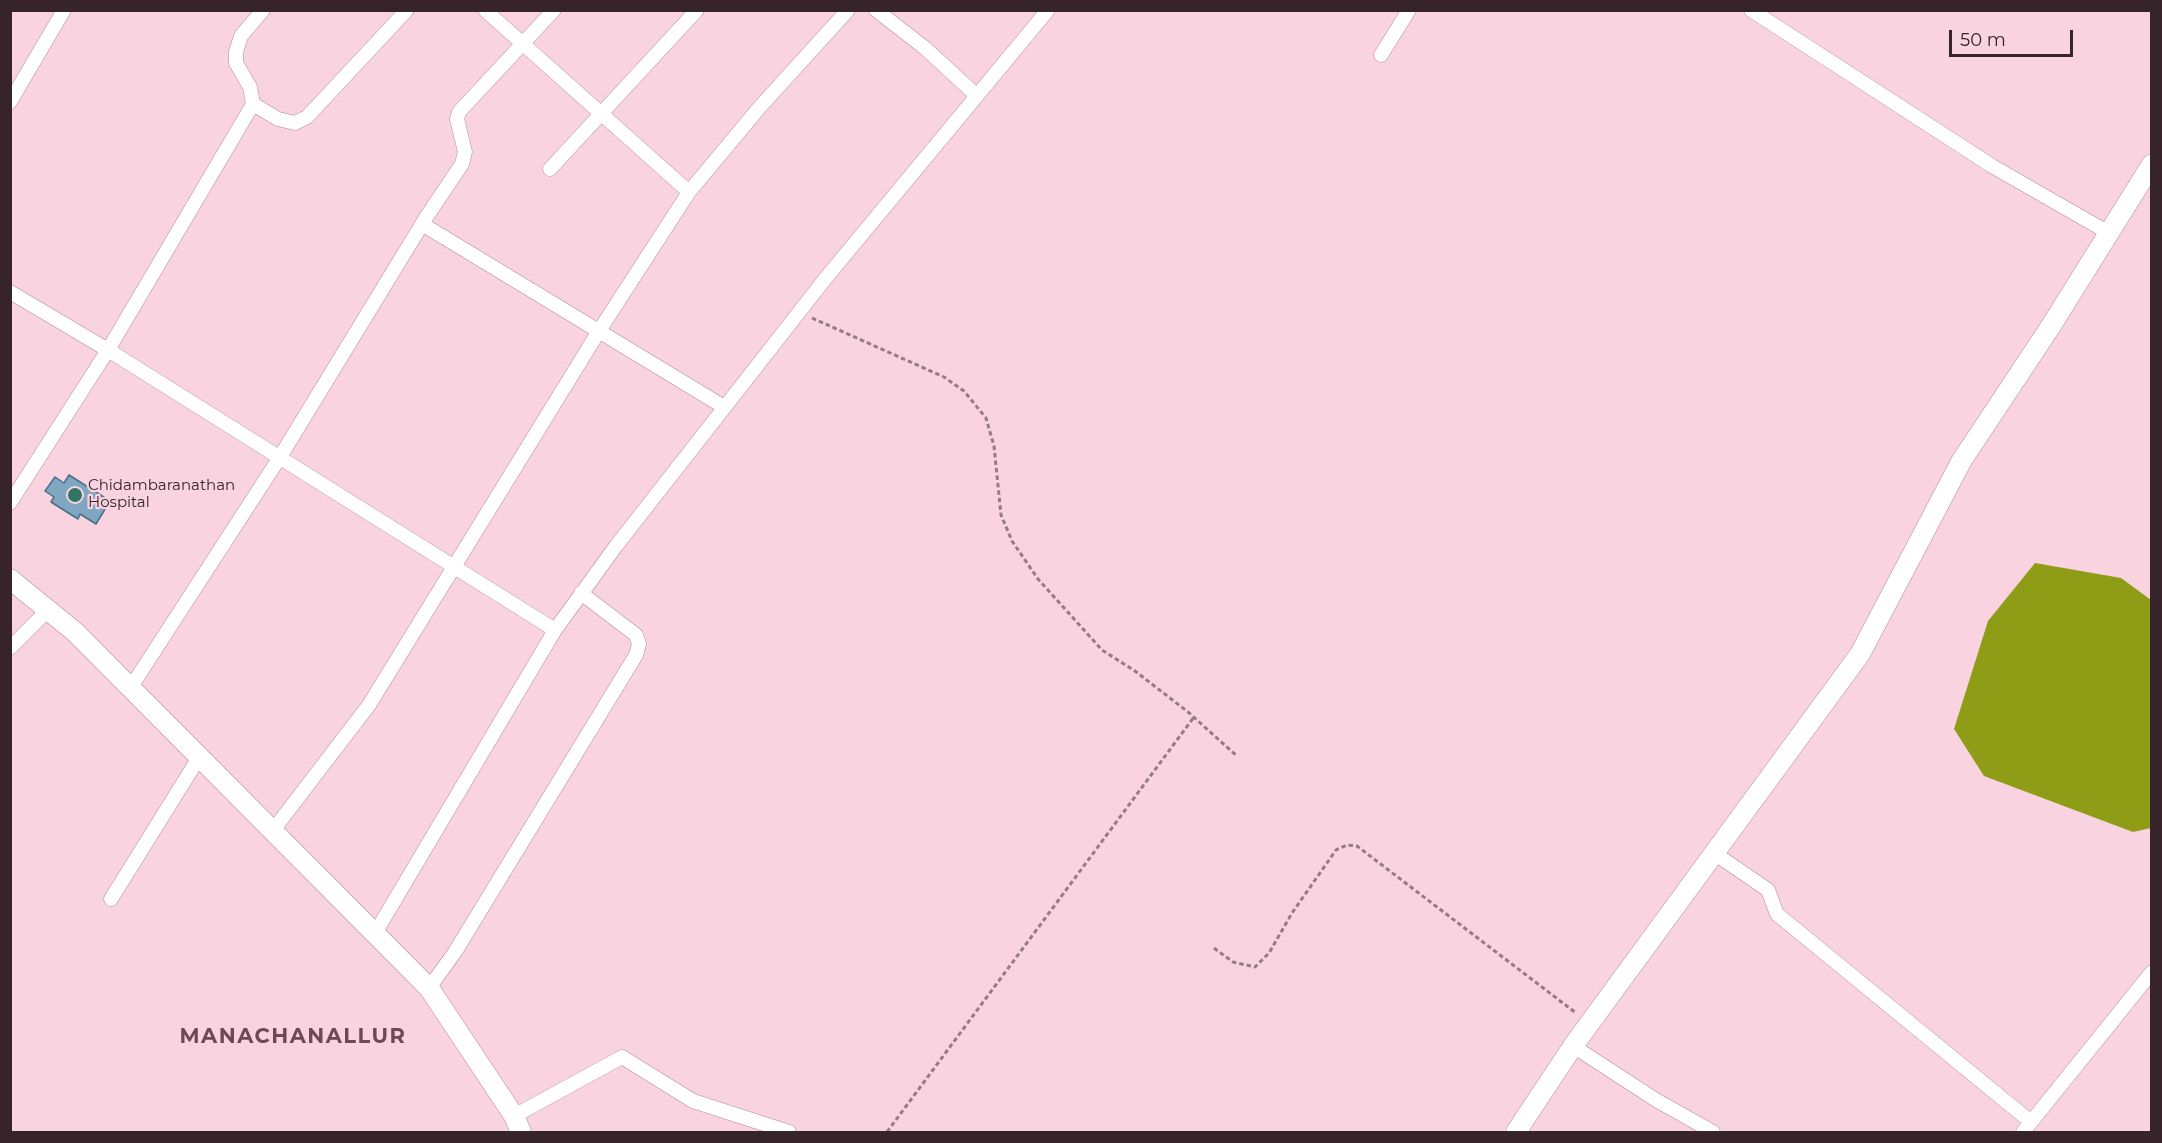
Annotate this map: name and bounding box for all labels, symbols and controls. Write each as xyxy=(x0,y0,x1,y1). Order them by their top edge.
scale bar xyxy=(1952,18,2076,56)
text: 50 m xyxy=(1960,29,2006,51)
place label: Chidambaranathan Hospital xyxy=(88,477,235,512)
marker: Chidambaranathan Hospital xyxy=(66,486,84,504)
district label: MANACHANALLUR xyxy=(180,1024,406,1050)

